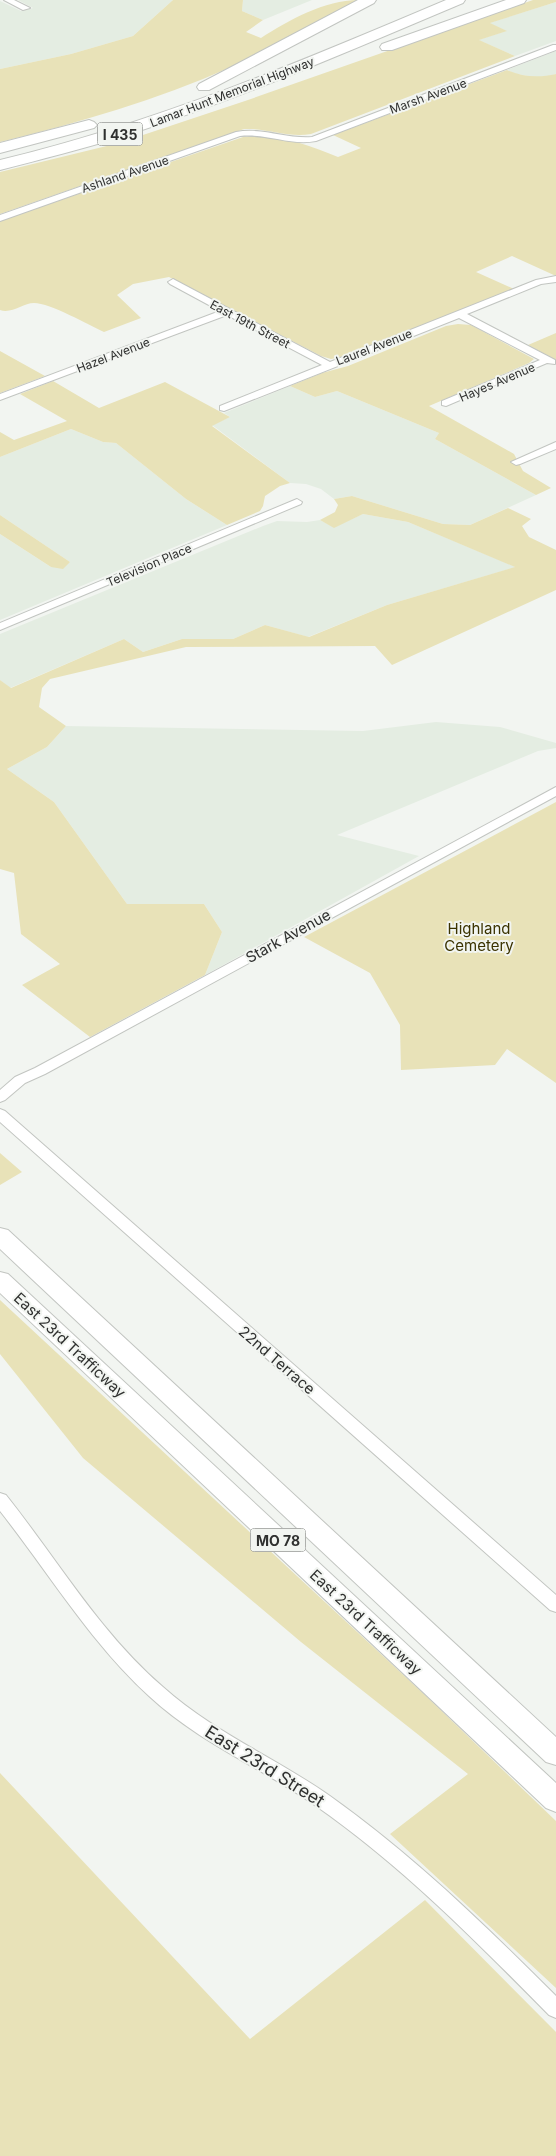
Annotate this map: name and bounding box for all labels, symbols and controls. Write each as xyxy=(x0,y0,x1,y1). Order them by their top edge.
street label: Lamar Hunt Memorial Highway xyxy=(148,54,316,130)
street label: Marsh Avenue xyxy=(387,75,469,117)
road number: I 435 xyxy=(98,122,142,146)
street label: Ashland Avenue xyxy=(79,152,171,196)
street label: East 19th Street xyxy=(207,297,293,351)
street label: Laurel Avenue xyxy=(334,326,414,368)
street label: Hazel Avenue xyxy=(74,334,152,376)
street label: Hayes Avenue xyxy=(457,359,537,405)
street label: Television Place xyxy=(104,540,194,590)
street label: Stark Avenue xyxy=(242,905,334,967)
park label: Highland Cemetery xyxy=(444,919,514,955)
street label: East 23rd Trafficway xyxy=(10,1288,130,1402)
street label: 22nd Terrace xyxy=(235,1322,319,1398)
road number: MO 78 xyxy=(250,1528,306,1552)
street label: East 23rd Trafficway xyxy=(306,1565,426,1679)
street label: East 23rd Street xyxy=(201,1721,329,1811)

